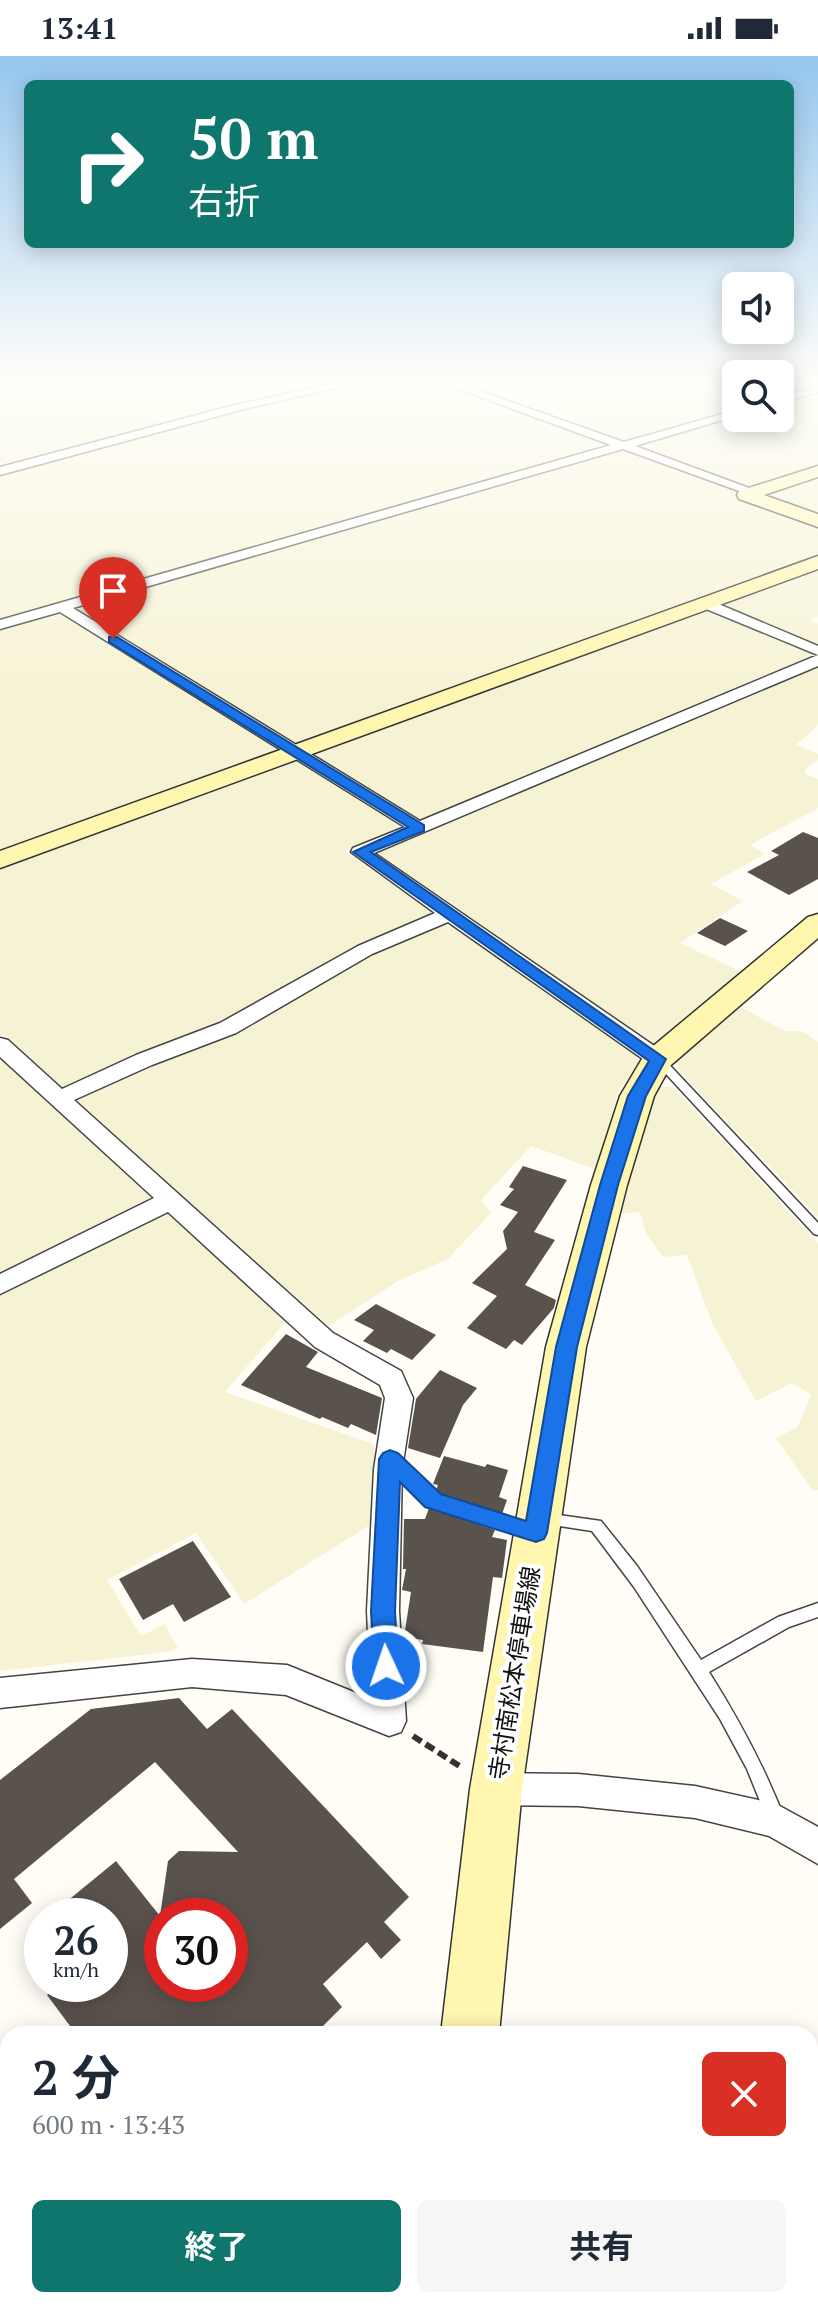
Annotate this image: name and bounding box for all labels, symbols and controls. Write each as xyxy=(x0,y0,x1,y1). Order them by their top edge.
text: 13:41 xyxy=(40,8,118,48)
text: 50 m xyxy=(188,101,318,175)
icon: right xyxy=(56,112,160,216)
text: 右折 xyxy=(188,177,260,224)
map controls xyxy=(722,272,794,432)
button: sound xyxy=(722,272,794,344)
button: search xyxy=(722,360,794,432)
pin xyxy=(79,557,147,639)
icon: arrive xyxy=(91,569,135,613)
street label: 寺村南松本停車場線 xyxy=(481,1564,547,1782)
position arrow xyxy=(344,1624,428,1708)
speed limit sign: 30 xyxy=(144,1898,248,2002)
text: 26 xyxy=(53,1913,99,1966)
text: km/h xyxy=(53,1956,99,1983)
text: 2 分 xyxy=(32,2045,120,2109)
button: close xyxy=(702,2052,786,2136)
text: 600 m · 13:43 xyxy=(32,2107,185,2141)
button: 終了 xyxy=(32,2200,401,2292)
button: 共有 xyxy=(417,2200,786,2292)

